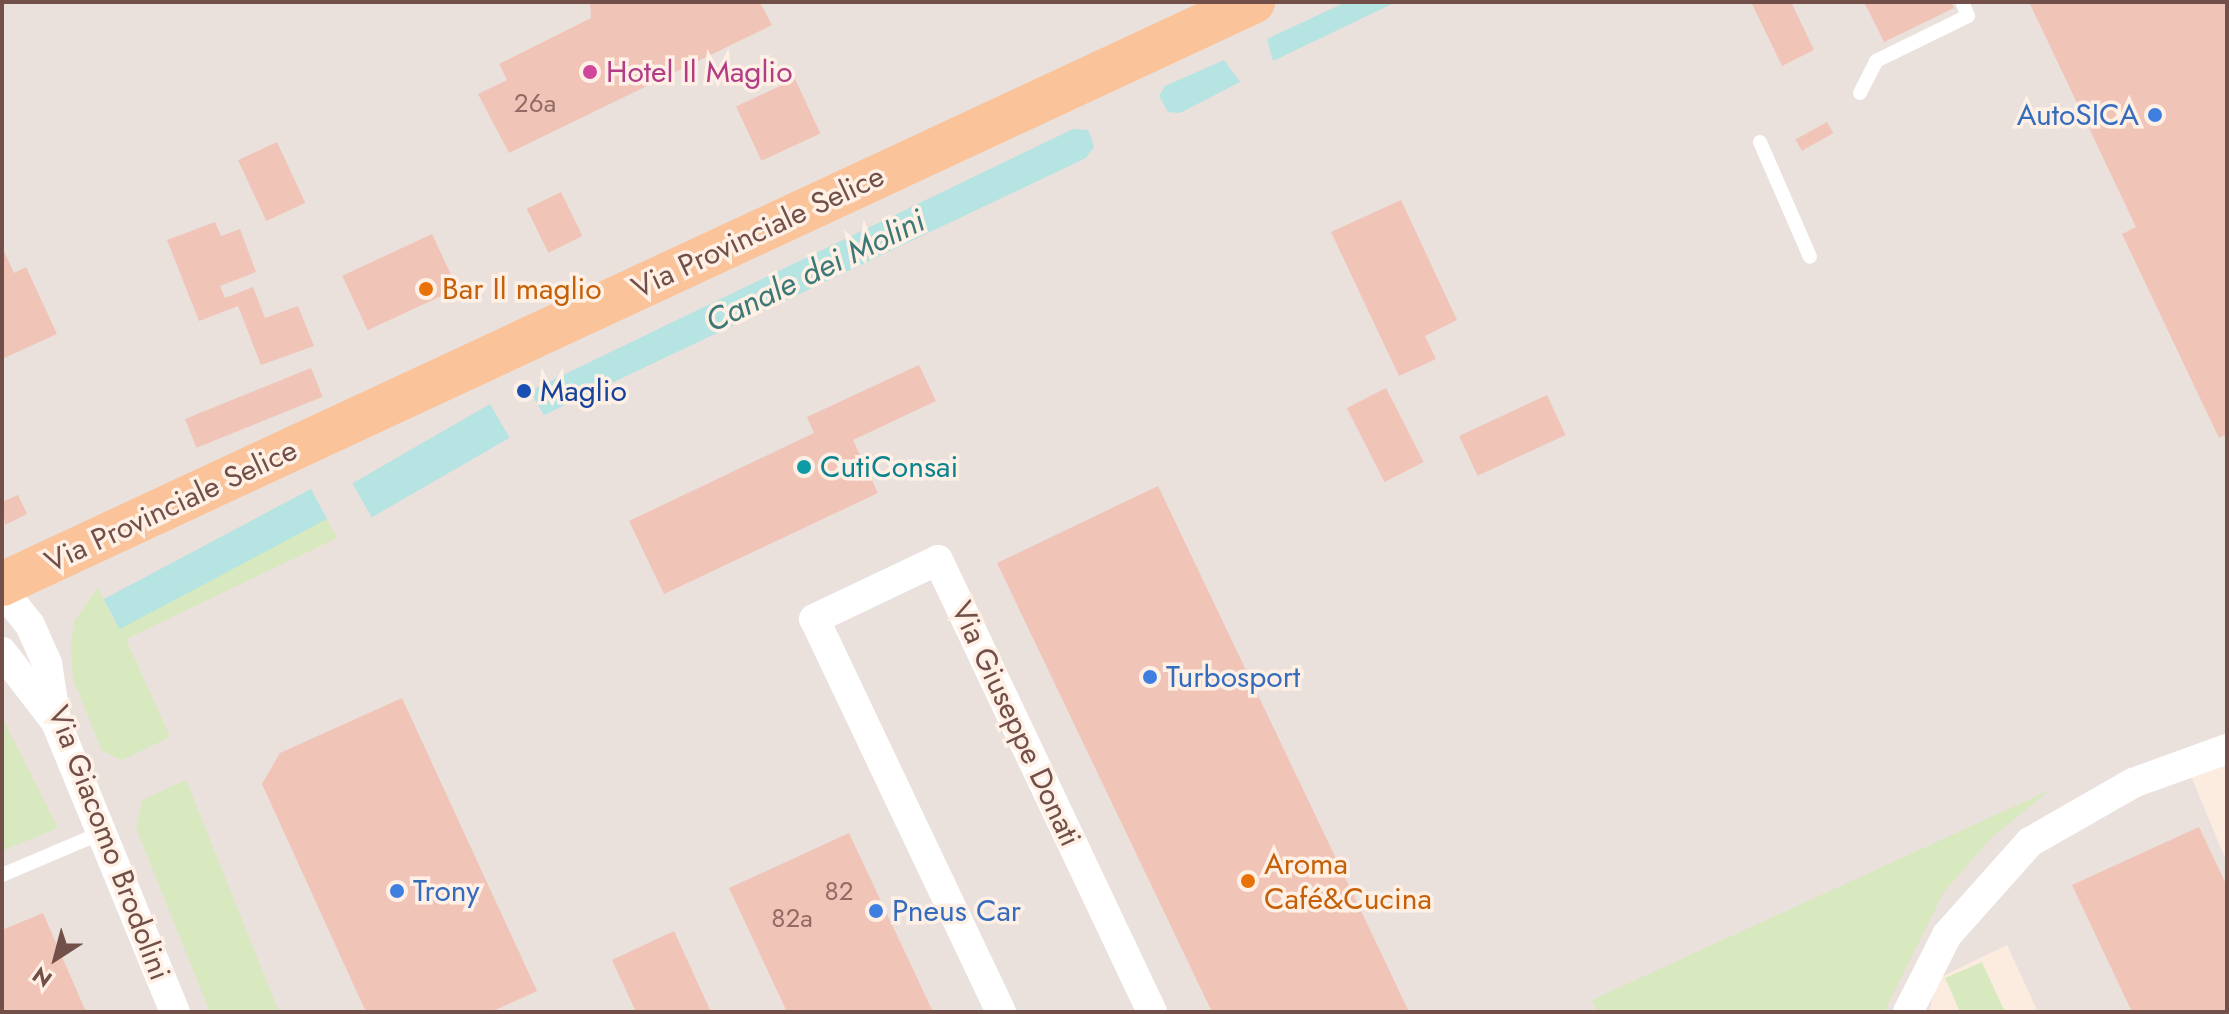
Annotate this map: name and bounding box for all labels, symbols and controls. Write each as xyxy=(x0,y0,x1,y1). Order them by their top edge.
place label: Hotel Il Maglio xyxy=(606,54,793,90)
marker: Hotel Il Maglio xyxy=(581,63,599,81)
house number: 26a xyxy=(514,88,556,120)
place label: AutoSICA xyxy=(2017,97,2139,133)
marker: AutoSICA xyxy=(2146,106,2164,124)
street label: Via Provinciale Selice xyxy=(626,158,890,306)
water label: Canale dei Molini xyxy=(699,201,931,341)
place label: Bar Il maglio xyxy=(442,271,602,307)
marker: Bar Il maglio xyxy=(417,280,435,298)
place label: Maglio xyxy=(540,373,627,409)
marker: Maglio xyxy=(515,382,533,400)
street label: Via Provinciale Selice xyxy=(39,432,303,580)
place label: CutiConsai xyxy=(820,449,958,485)
marker: CutiConsai xyxy=(795,458,813,476)
street label: Via Giuseppe Donati xyxy=(943,596,1089,852)
place label: Turbosport xyxy=(1166,659,1300,695)
marker: Turbosport xyxy=(1141,668,1159,686)
street label: Via Giacomo Brodolini xyxy=(40,701,178,985)
place label: Aroma Café&Cucina xyxy=(1264,846,1432,916)
marker: Aroma Café&Cucina xyxy=(1239,872,1257,890)
place label: Trony xyxy=(413,873,480,909)
house number: 82 xyxy=(825,876,853,908)
marker: Trony xyxy=(388,882,406,900)
place label: Pneus Car xyxy=(892,893,1021,929)
marker: Pneus Car xyxy=(867,902,885,920)
house number: 82a xyxy=(771,903,813,935)
north arrow xyxy=(16,918,96,998)
text: N xyxy=(25,959,58,995)

